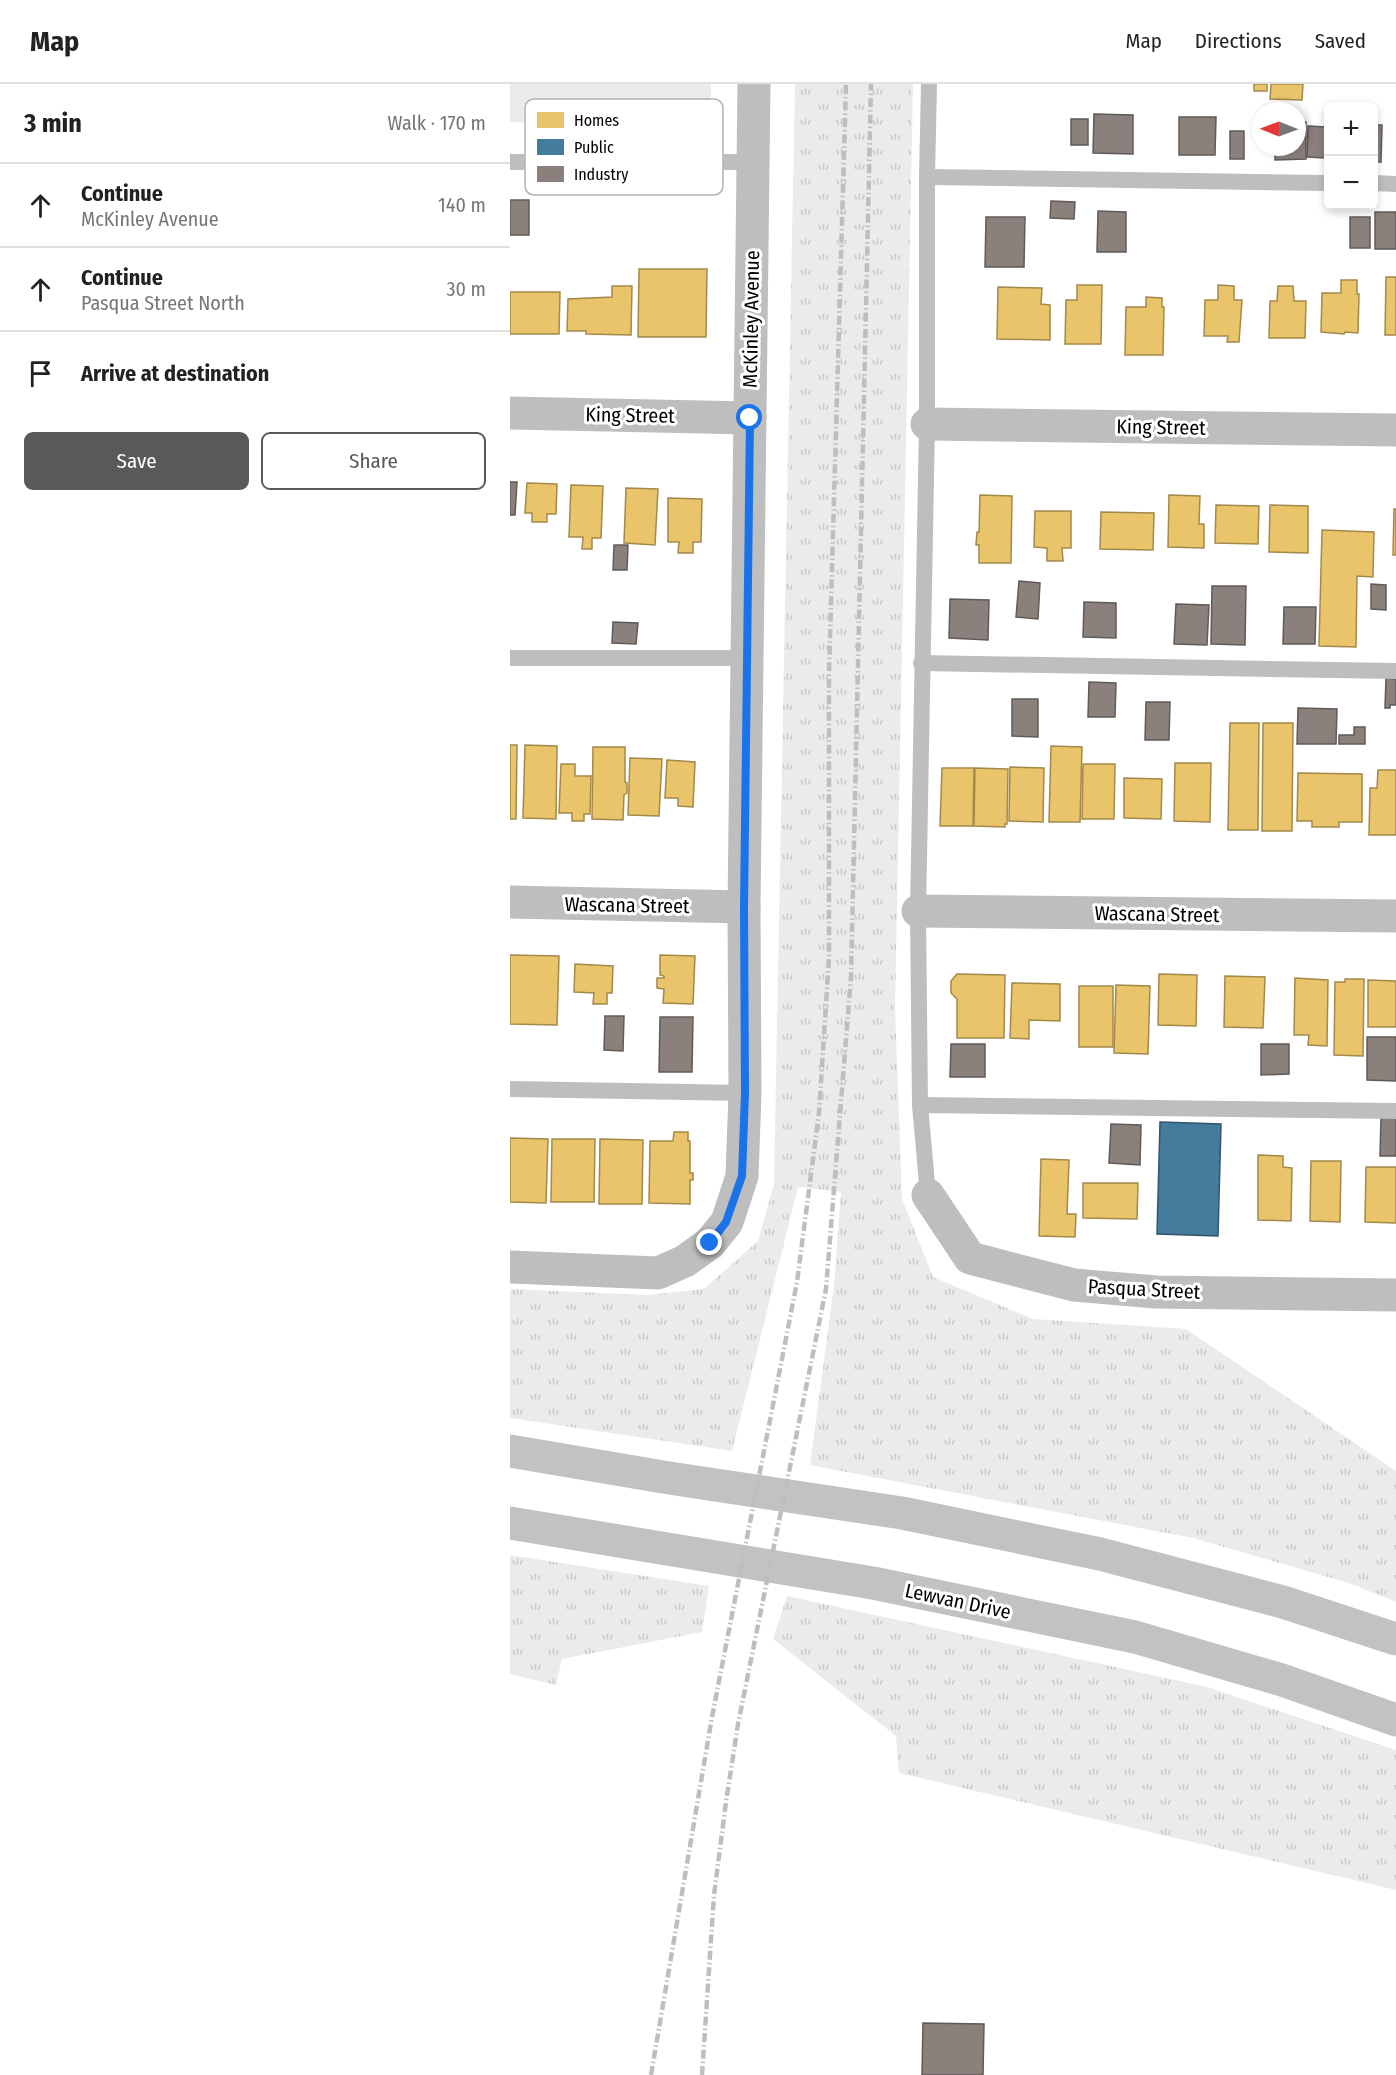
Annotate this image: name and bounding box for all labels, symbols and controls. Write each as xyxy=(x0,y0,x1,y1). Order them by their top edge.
text: Map xyxy=(30,25,79,58)
text: Map xyxy=(1125,28,1162,54)
text: Directions xyxy=(1195,28,1282,54)
text: Saved xyxy=(1315,28,1366,54)
legend xyxy=(525,99,723,195)
north arrow xyxy=(1252,102,1306,156)
map controls xyxy=(1324,102,1378,210)
button: + xyxy=(1324,102,1378,156)
text: 3 min xyxy=(24,108,82,139)
text: Walk · 170 m xyxy=(388,111,486,135)
text: Homes xyxy=(574,111,619,130)
text: Public xyxy=(574,138,614,157)
button: − xyxy=(1324,156,1378,210)
text: Industry xyxy=(574,165,629,184)
text: Continue xyxy=(81,180,163,207)
icon: ahead xyxy=(24,189,57,222)
text: 140 m xyxy=(438,193,486,217)
text: McKinley Avenue xyxy=(81,207,219,231)
street label: McKinley Avenue xyxy=(738,250,764,388)
text: Continue xyxy=(81,264,163,291)
icon: ahead xyxy=(24,273,57,306)
text: 30 m xyxy=(446,277,486,301)
text: Pasqua Street North xyxy=(81,291,245,315)
icon: arrive xyxy=(24,357,57,390)
text: Arrive at destination xyxy=(81,360,269,387)
street label: King Street xyxy=(585,402,675,428)
route start xyxy=(736,404,762,430)
street label: King Street xyxy=(1116,414,1206,440)
button: Save xyxy=(24,432,249,490)
button: Share xyxy=(261,432,486,490)
street label: Wascana Street xyxy=(564,892,690,918)
street label: Wascana Street xyxy=(1094,901,1220,927)
route end xyxy=(696,1229,722,1255)
street label: Pasqua Street xyxy=(1087,1274,1201,1304)
street label: Lewvan Drive xyxy=(903,1578,1013,1624)

